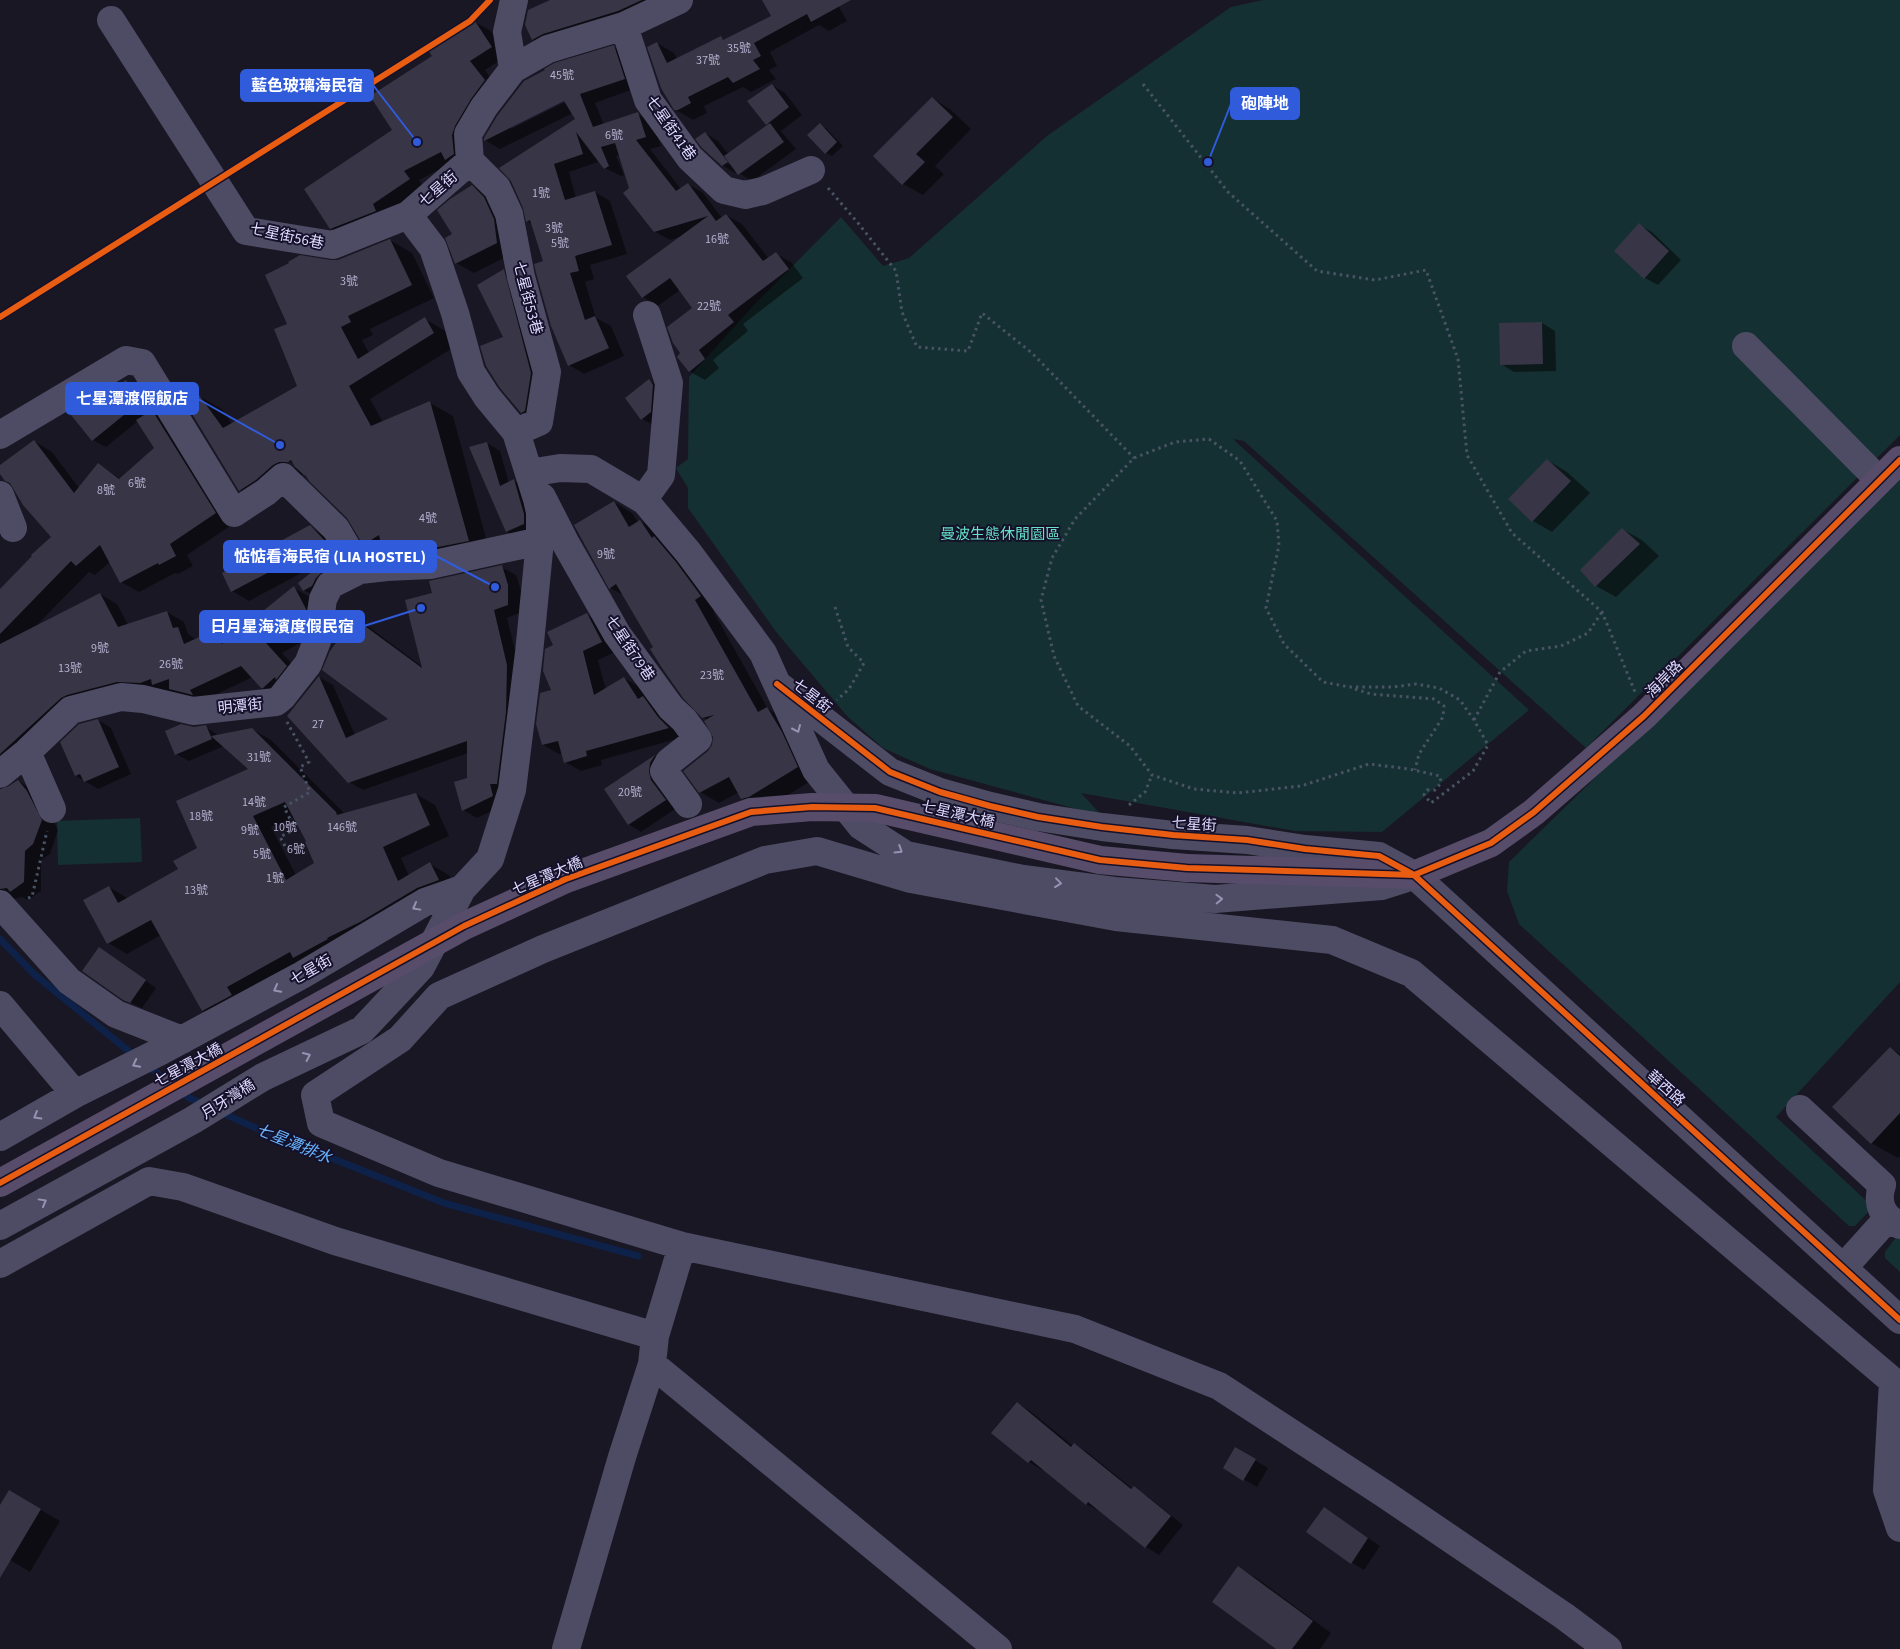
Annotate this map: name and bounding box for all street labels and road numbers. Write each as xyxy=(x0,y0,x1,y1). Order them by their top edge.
street label: 七星街41巷 xyxy=(641,92,701,165)
street label: 七星街 xyxy=(414,167,462,212)
street label: 七星街56巷 xyxy=(248,218,326,255)
street label: 七星街53巷 xyxy=(508,259,547,337)
street label: 七星街79巷 xyxy=(600,611,659,685)
street label: 海岸路 xyxy=(1641,656,1688,703)
street label: 七星街 xyxy=(787,674,836,719)
street label: 明潭街 xyxy=(217,694,264,719)
street label: 七星潭大橋 xyxy=(919,796,997,833)
street label: 七星街 xyxy=(1171,812,1217,837)
street label: 七星潭大橋 xyxy=(509,852,586,901)
street label: 七星街 xyxy=(287,950,336,991)
street label: 七星潭大橋 xyxy=(150,1039,226,1092)
street label: 華西路 xyxy=(1642,1066,1689,1111)
street label: 月牙灣橋 xyxy=(197,1075,259,1124)

